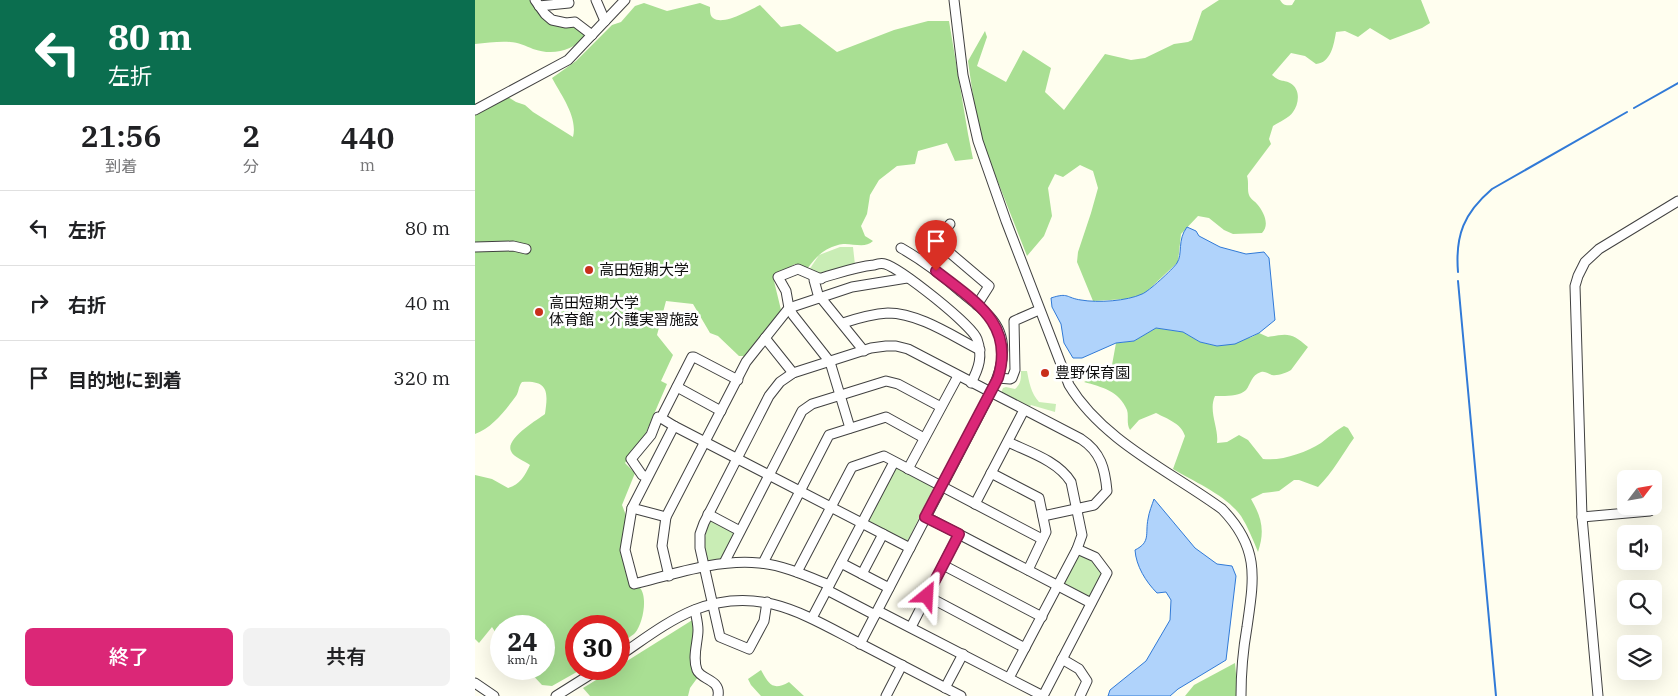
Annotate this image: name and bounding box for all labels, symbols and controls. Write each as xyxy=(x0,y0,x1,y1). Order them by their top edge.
text: 80 m xyxy=(108,14,192,60)
icon: left xyxy=(25,20,90,85)
text: 左折 xyxy=(108,61,152,90)
text: 21:56 xyxy=(81,116,161,155)
text: 2 xyxy=(242,116,260,155)
text: 440 xyxy=(340,118,394,157)
text: m xyxy=(360,155,375,175)
text: 到着 xyxy=(105,156,137,176)
text: 分 xyxy=(243,156,259,176)
icon: left xyxy=(25,214,53,242)
text: 80 m xyxy=(405,216,450,240)
text: 左折 xyxy=(68,218,106,242)
pin xyxy=(915,220,957,271)
icon: arrive xyxy=(922,227,950,255)
place label: 高田短期大学 xyxy=(599,260,689,279)
marker: 高田短期大学 xyxy=(583,264,595,276)
icon: right xyxy=(25,289,53,317)
text: 40 m xyxy=(405,291,450,315)
text: 右折 xyxy=(68,293,106,317)
place label: 高田短期大学 体育館・介護実習施設 xyxy=(549,293,699,329)
marker: 高田短期大学 体育館・介護実習施設 xyxy=(533,306,545,318)
place label: 豊野保育園 xyxy=(1055,363,1130,382)
icon: arrive xyxy=(25,364,53,392)
text: 320 m xyxy=(393,366,450,390)
marker: 豊野保育園 xyxy=(1039,367,1051,379)
text: 目的地に到着 xyxy=(68,368,182,392)
north arrow xyxy=(1617,470,1663,515)
map controls xyxy=(1617,470,1662,680)
button: sound xyxy=(1617,525,1662,570)
position arrow xyxy=(900,569,952,621)
button: search xyxy=(1617,580,1662,625)
speed limit sign: 30 xyxy=(565,615,630,680)
text: 24 xyxy=(507,625,538,658)
button: 終了 xyxy=(25,628,233,686)
button: 共有 xyxy=(243,628,450,686)
button: layers xyxy=(1617,635,1662,680)
text: km/h xyxy=(507,652,538,667)

